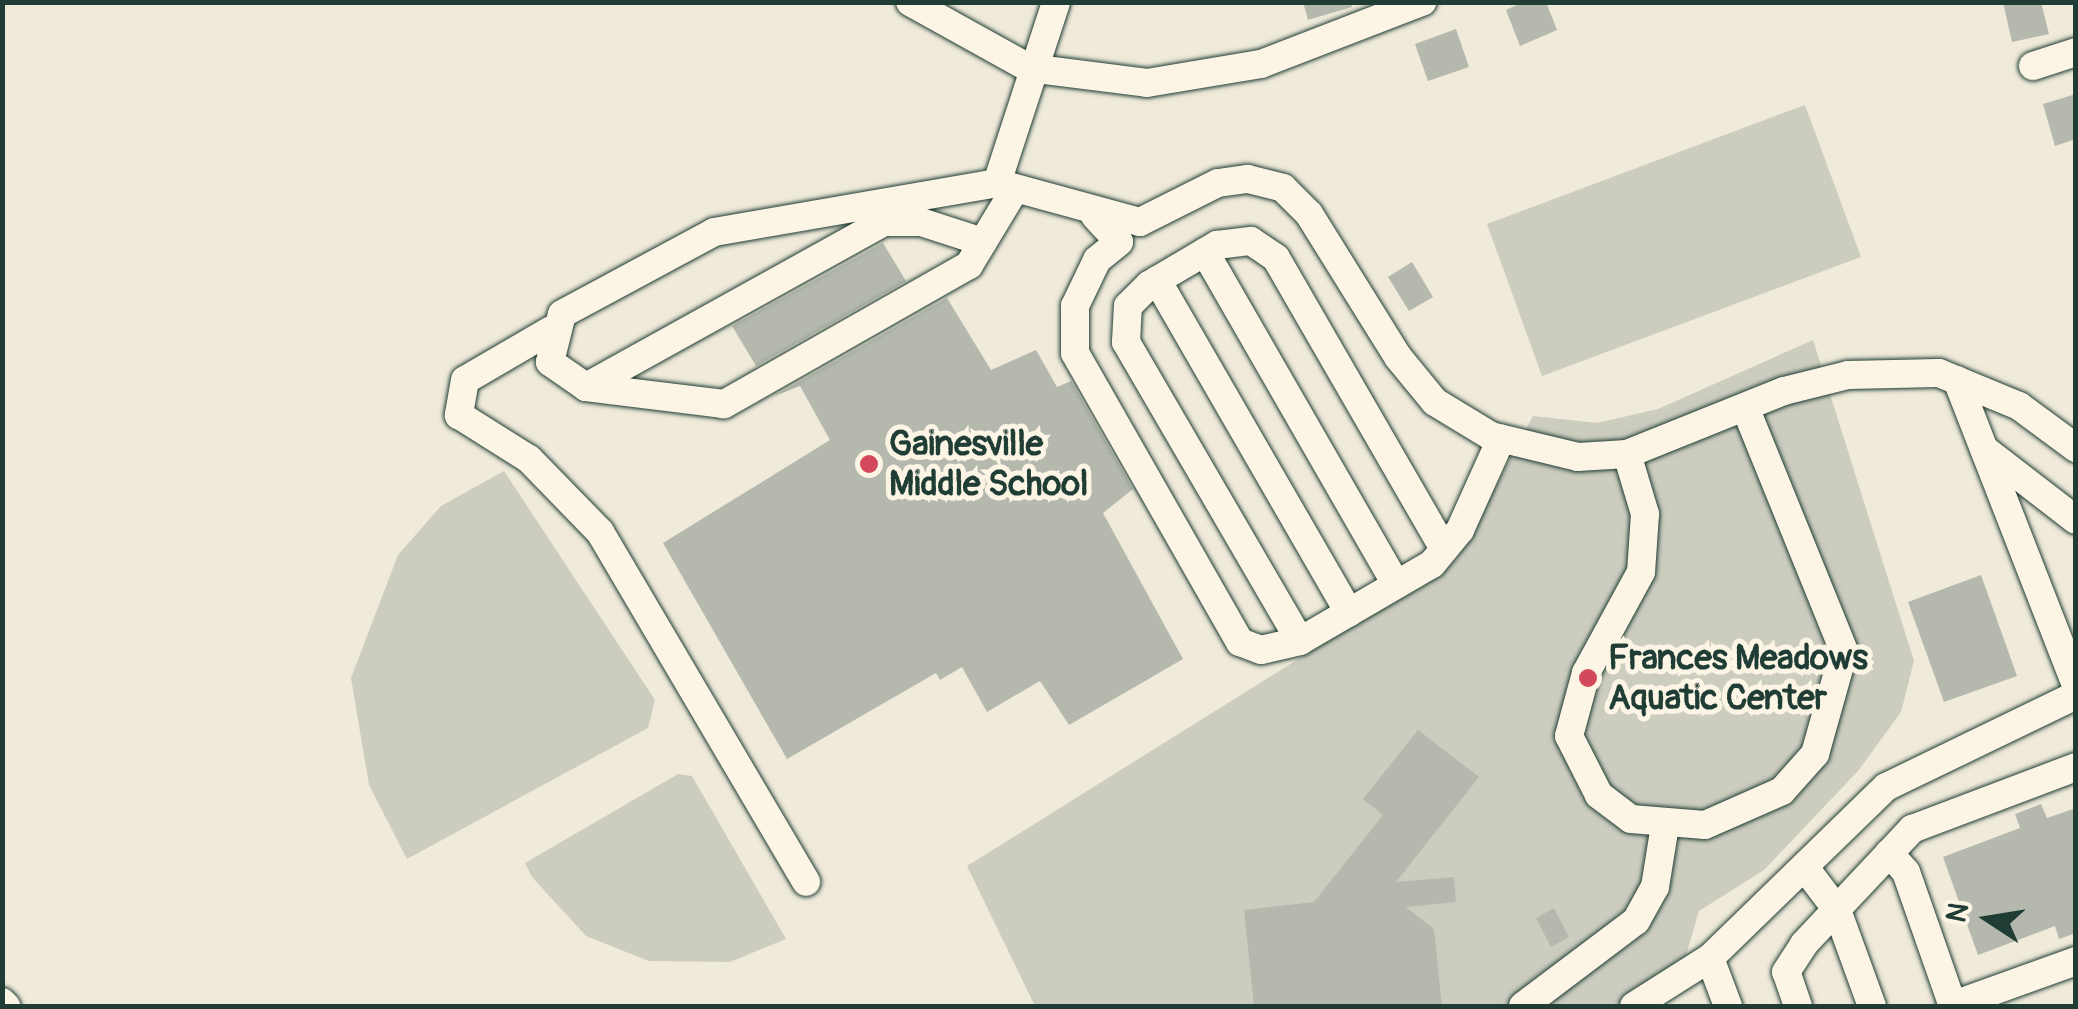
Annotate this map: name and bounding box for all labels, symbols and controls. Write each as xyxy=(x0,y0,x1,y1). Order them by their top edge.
place label: Gainesville Middle School xyxy=(889,423,1088,505)
marker: Gainesville Middle School xyxy=(858,453,880,475)
place label: Frances Meadows Aquatic Center xyxy=(1608,637,1868,719)
marker: Frances Meadows Aquatic Center xyxy=(1577,667,1599,689)
north arrow xyxy=(1938,869,2038,969)
text: N xyxy=(1939,900,1977,926)

